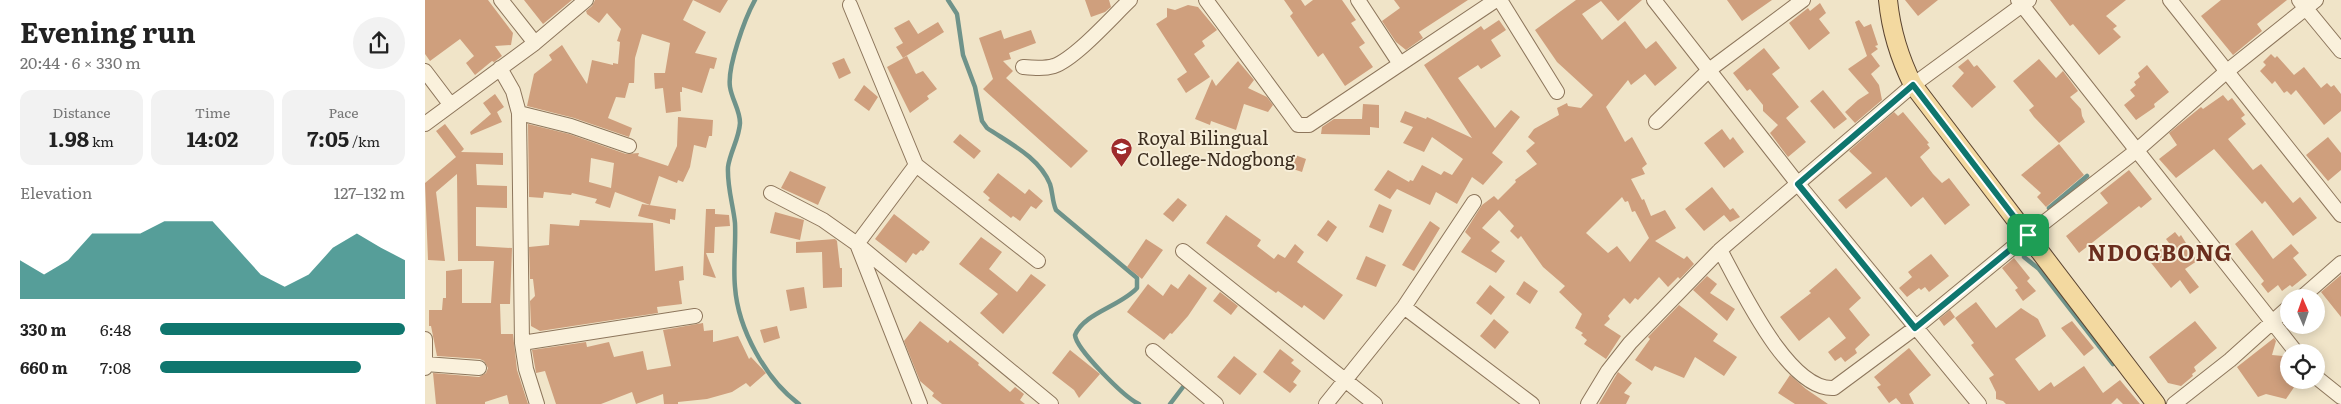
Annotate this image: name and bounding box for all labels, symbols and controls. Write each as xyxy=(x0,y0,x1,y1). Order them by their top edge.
text: Evening run xyxy=(20,10,196,52)
button: share xyxy=(353,17,405,69)
text: 20:44 · 6 × 330 m xyxy=(20,50,141,74)
text: Distance xyxy=(53,102,110,122)
text: Time xyxy=(195,102,230,122)
text: Pace xyxy=(328,102,359,122)
text: 1.98 xyxy=(49,122,89,153)
text: 14:02 xyxy=(187,122,238,153)
text: 7:05 xyxy=(307,122,349,153)
place label: Royal Bilingual College-Ndogbong xyxy=(1137,124,1296,172)
text: km xyxy=(89,131,114,151)
text: /km xyxy=(349,131,380,151)
school or university icon: Royal Bilingual College-Ndogbong xyxy=(1109,137,1133,168)
text: Elevation xyxy=(20,180,92,204)
text: 127–132 m xyxy=(334,180,405,204)
pin xyxy=(2007,214,2049,256)
icon: arrive xyxy=(2014,221,2042,249)
district label: NDOGBONG xyxy=(2088,235,2232,268)
north arrow xyxy=(2280,289,2325,334)
map controls xyxy=(2280,289,2325,389)
text: 330 m xyxy=(20,317,67,341)
text: 6:48 xyxy=(100,317,131,341)
button: locate xyxy=(2280,344,2325,389)
text: 660 m xyxy=(20,355,68,379)
text: 7:08 xyxy=(100,355,131,379)

